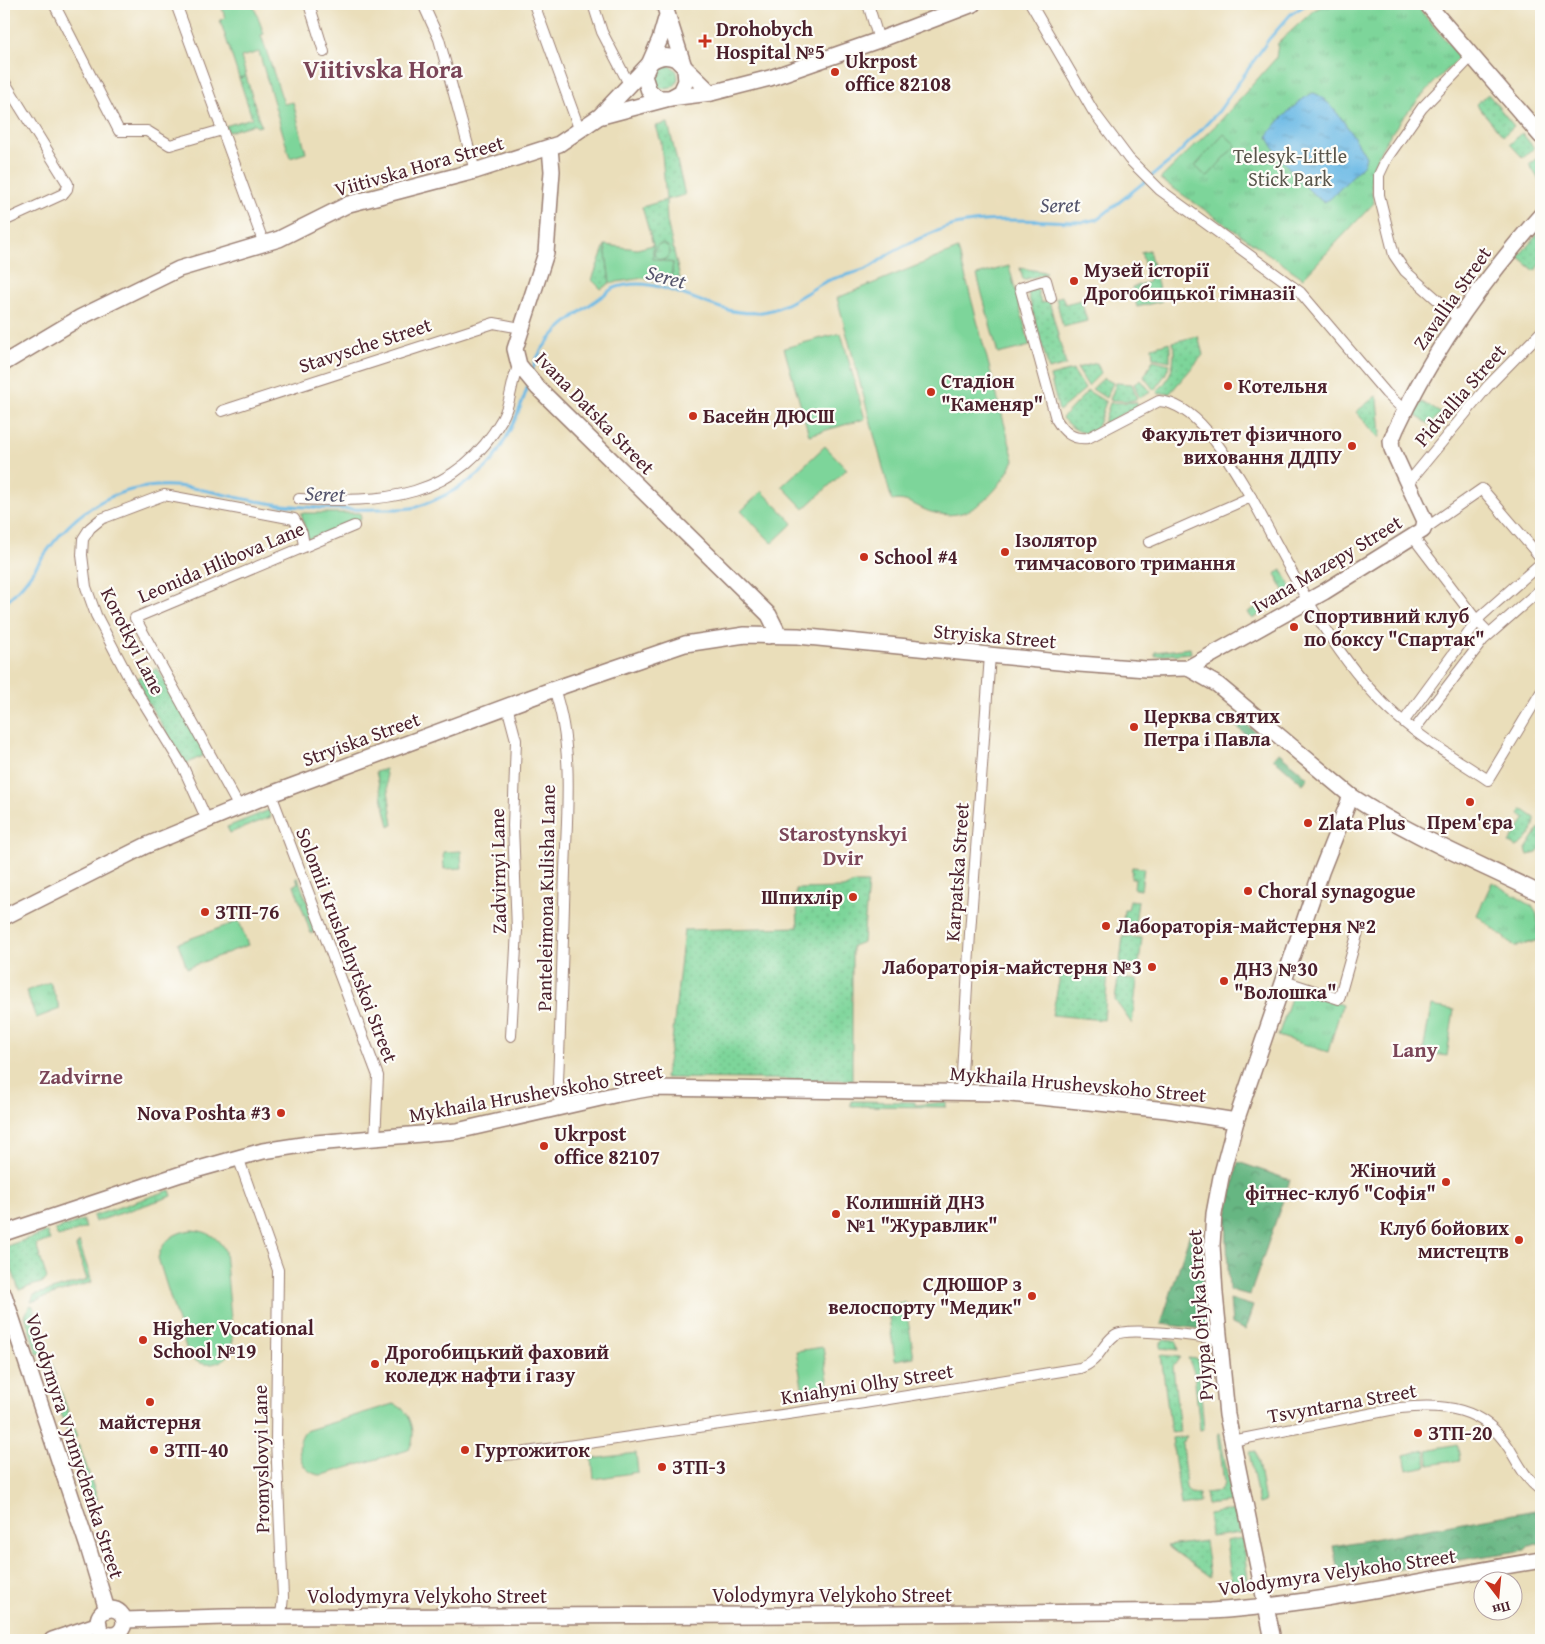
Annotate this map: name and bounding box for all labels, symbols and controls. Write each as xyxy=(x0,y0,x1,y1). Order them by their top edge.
place label: Drohobych Hospital №5 xyxy=(716,14,825,66)
marker: Drohobych Hospital №5 xyxy=(698,34,712,48)
place label: Ukrpost office 82108 xyxy=(845,46,951,98)
district label: Viitivska Hora xyxy=(303,51,463,87)
marker: Ukrpost office 82108 xyxy=(829,66,841,78)
street label: Viitivska Hora Street xyxy=(331,127,507,204)
park label: Telesyk-Little Stick Park xyxy=(1233,141,1347,193)
water label: Seret xyxy=(1040,189,1081,220)
street label: Zavallia Street xyxy=(1405,240,1498,355)
place label: Музей історії Дрогобицької гімназії xyxy=(1083,255,1296,307)
water label: Seret xyxy=(643,256,690,297)
marker: Музей історії Дрогобицької гімназії xyxy=(1068,275,1080,287)
street label: Stavysche Street xyxy=(295,309,435,380)
street label: Pidvallia Street xyxy=(1407,337,1512,452)
street label: Ivana Datska Street xyxy=(529,345,662,481)
place label: Стадіон "Каменяр" xyxy=(941,366,1043,418)
place label: Котельня xyxy=(1238,371,1328,400)
marker: Котельня xyxy=(1222,380,1234,392)
marker: Стадіон "Каменяр" xyxy=(925,386,937,398)
place label: Басейн ДЮСШ xyxy=(703,401,835,430)
marker: Басейн ДЮСШ xyxy=(687,410,699,422)
place label: Факультет фізичного виховання ДДПУ xyxy=(1142,419,1343,471)
marker: Факультет фізичного виховання ДДПУ xyxy=(1346,440,1358,452)
water label: Seret xyxy=(304,477,346,510)
street label: Ivana Mazepy Street xyxy=(1246,507,1407,620)
street label: Leonida Hlibova Lane xyxy=(133,513,309,610)
place label: Ізолятор тимчасового тримання xyxy=(1015,525,1236,577)
place label: School #4 xyxy=(874,542,958,571)
marker: Ізолятор тимчасового тримання xyxy=(999,546,1011,558)
marker: School #4 xyxy=(858,551,870,563)
street label: Korotkyi Lane xyxy=(94,582,173,700)
place label: Спортивний клуб по боксу "Спартак" xyxy=(1304,601,1485,653)
street label: Stryiska Street xyxy=(932,616,1058,655)
marker: Спортивний клуб по боксу "Спартак" xyxy=(1288,621,1300,633)
place label: Церква святих Петра і Павла xyxy=(1144,701,1280,753)
street label: Stryiska Street xyxy=(298,704,424,773)
marker: Церква святих Петра і Павла xyxy=(1128,721,1140,733)
street label: Panteleimona Kulisha Lane xyxy=(529,784,562,1012)
marker: Прем'єра xyxy=(1464,796,1476,808)
street label: Karpatska Street xyxy=(937,801,976,943)
place label: Прем'єра xyxy=(1427,807,1514,836)
street label: Zadvirnyi Lane xyxy=(482,808,513,934)
place label: Zlata Plus xyxy=(1318,808,1406,837)
marker: Zlata Plus xyxy=(1302,817,1314,829)
district label: Starostynskyi Dvir xyxy=(779,818,908,873)
street label: Solomii Krushelnytskoi Street xyxy=(289,823,406,1067)
place label: Choral synagogue xyxy=(1258,876,1416,905)
place label: Шпихлір xyxy=(761,882,843,911)
marker: Choral synagogue xyxy=(1242,885,1254,897)
marker: Шпихлір xyxy=(847,891,859,903)
place label: ЗТП-76 xyxy=(215,897,279,926)
marker: ЗТП-76 xyxy=(199,906,211,918)
place label: Лабораторія-майстерня №2 xyxy=(1116,911,1376,940)
marker: Лабораторія-майстерня №2 xyxy=(1100,920,1112,932)
place label: Лабораторія-майстерня №3 xyxy=(882,952,1142,981)
place label: ДНЗ №30 "Волошка" xyxy=(1233,954,1337,1006)
marker: Лабораторія-майстерня №3 xyxy=(1146,961,1158,973)
marker: ДНЗ №30 "Волошка" xyxy=(1218,975,1230,987)
district label: Lany xyxy=(1393,1034,1438,1065)
street label: Mykhaila Hrushevskoho Street xyxy=(407,1056,665,1129)
street label: Mykhaila Hrushevskoho Street xyxy=(949,1058,1208,1109)
district label: Zadvirne xyxy=(39,1061,123,1092)
place label: Nova Poshta #3 xyxy=(137,1098,271,1127)
marker: Nova Poshta #3 xyxy=(275,1107,287,1119)
place label: Ukrpost office 82107 xyxy=(554,1119,660,1171)
marker: Ukrpost office 82107 xyxy=(538,1140,550,1152)
place label: Жіночий фітнес-клуб "Софія" xyxy=(1245,1155,1436,1207)
marker: Жіночий фітнес-клуб "Софія" xyxy=(1440,1176,1452,1188)
place label: Колишній ДНЗ №1 "Журавлик" xyxy=(846,1187,998,1239)
marker: Колишній ДНЗ №1 "Журавлик" xyxy=(830,1208,842,1220)
place label: Клуб бойових мистецтв xyxy=(1380,1213,1509,1265)
street label: Pylypa Orlyka Street xyxy=(1179,1228,1220,1402)
marker: Клуб бойових мистецтв xyxy=(1513,1234,1525,1246)
place label: СДЮШОР з велоспорту "Медик" xyxy=(828,1269,1022,1321)
marker: СДЮШОР з велоспорту "Медик" xyxy=(1026,1290,1038,1302)
street label: Volodymyra Vynnychenka Street xyxy=(19,1310,132,1582)
place label: Higher Vocational School №19 xyxy=(153,1313,314,1365)
marker: Higher Vocational School №19 xyxy=(137,1334,149,1346)
place label: Дрогобицький фаховий коледж нафти і газу xyxy=(384,1337,609,1389)
street label: Kniahyni Olhy Street xyxy=(778,1356,955,1411)
marker: Дрогобицький фаховий коледж нафти і газу xyxy=(369,1358,381,1370)
street label: Tsvyntarna Street xyxy=(1265,1375,1419,1430)
street label: Promyslovyi Lane xyxy=(245,1385,276,1533)
marker: майстерня xyxy=(144,1396,156,1408)
place label: майстерня xyxy=(99,1407,201,1436)
place label: ЗТП-20 xyxy=(1428,1418,1492,1447)
marker: ЗТП-20 xyxy=(1412,1427,1424,1439)
place label: ЗТП-40 xyxy=(164,1435,228,1464)
place label: Гуртожиток xyxy=(475,1435,590,1464)
marker: ЗТП-40 xyxy=(148,1444,160,1456)
marker: Гуртожиток xyxy=(459,1444,471,1456)
place label: ЗТП-3 xyxy=(672,1452,726,1481)
marker: ЗТП-3 xyxy=(656,1461,668,1473)
street label: Volodymyra Velykoho Street xyxy=(1216,1540,1458,1603)
north arrow xyxy=(1472,1572,1522,1622)
street label: Volodymyra Velykoho Street xyxy=(712,1580,952,1609)
street label: Volodymyra Velykoho Street xyxy=(307,1581,547,1610)
text: Пн xyxy=(1490,1596,1513,1621)

